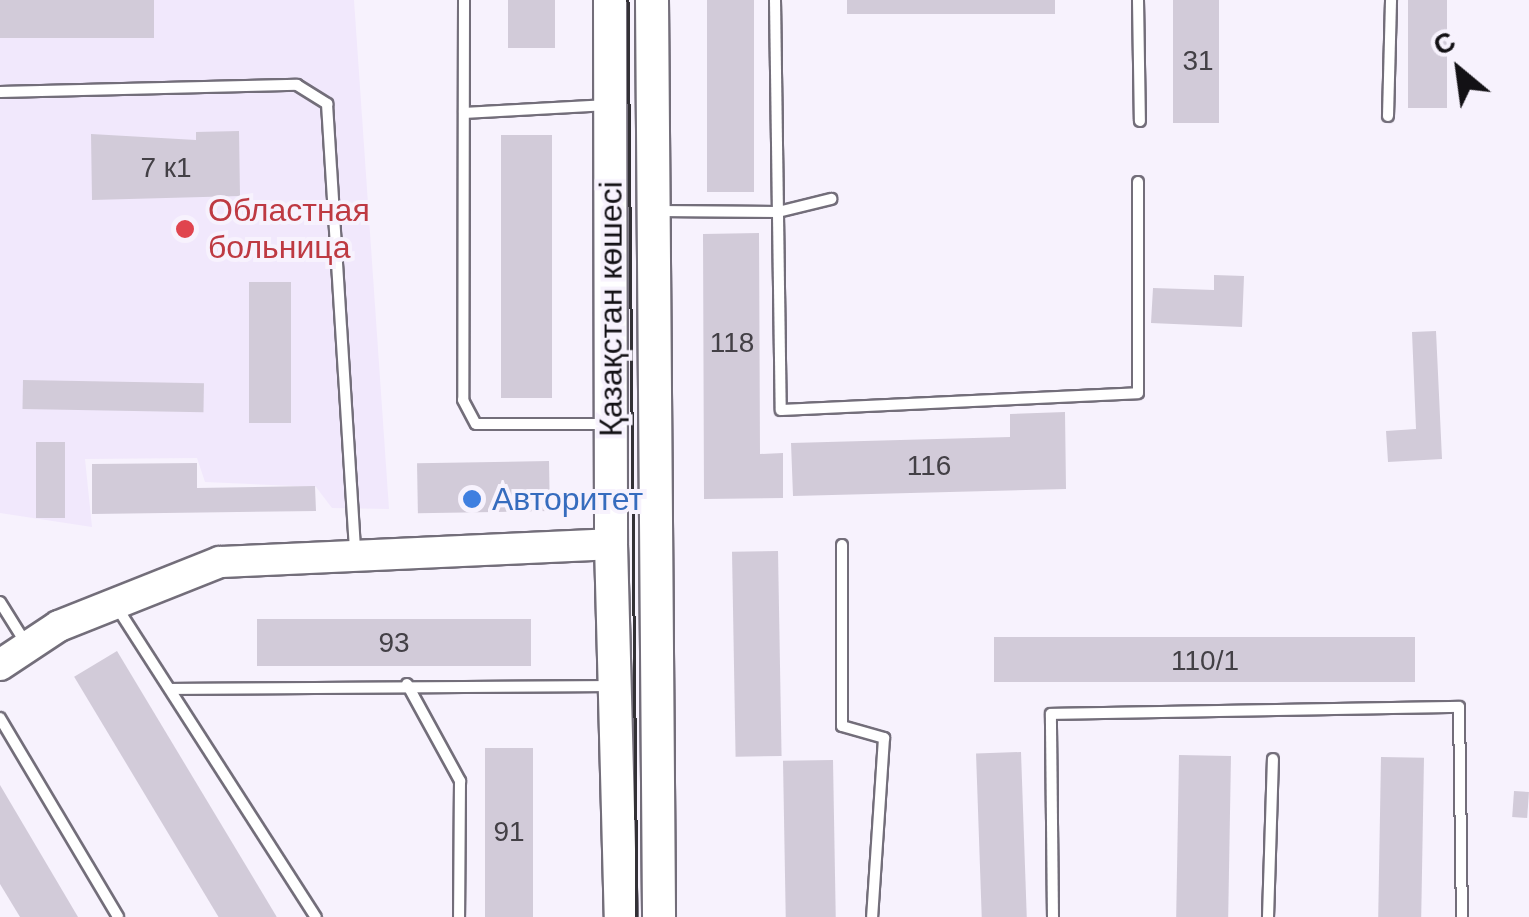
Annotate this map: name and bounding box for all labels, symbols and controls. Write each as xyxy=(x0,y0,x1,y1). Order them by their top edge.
north arrow xyxy=(1409,20,1509,120)
text: С xyxy=(1428,25,1461,62)
house number: 31 xyxy=(1182,44,1214,78)
house number: 7 к1 xyxy=(140,151,192,185)
street label: Қазақстан көшесі xyxy=(592,181,630,437)
place label: Областная больница xyxy=(208,192,370,267)
marker: Областная больница xyxy=(172,216,198,242)
house number: 118 xyxy=(710,326,754,360)
house number: 116 xyxy=(907,449,951,483)
place label: Авторитет xyxy=(492,480,643,518)
marker: Авторитет xyxy=(461,488,483,510)
house number: 93 xyxy=(378,626,410,660)
house number: 110/1 xyxy=(1171,644,1239,678)
house number: 91 xyxy=(493,815,525,849)

